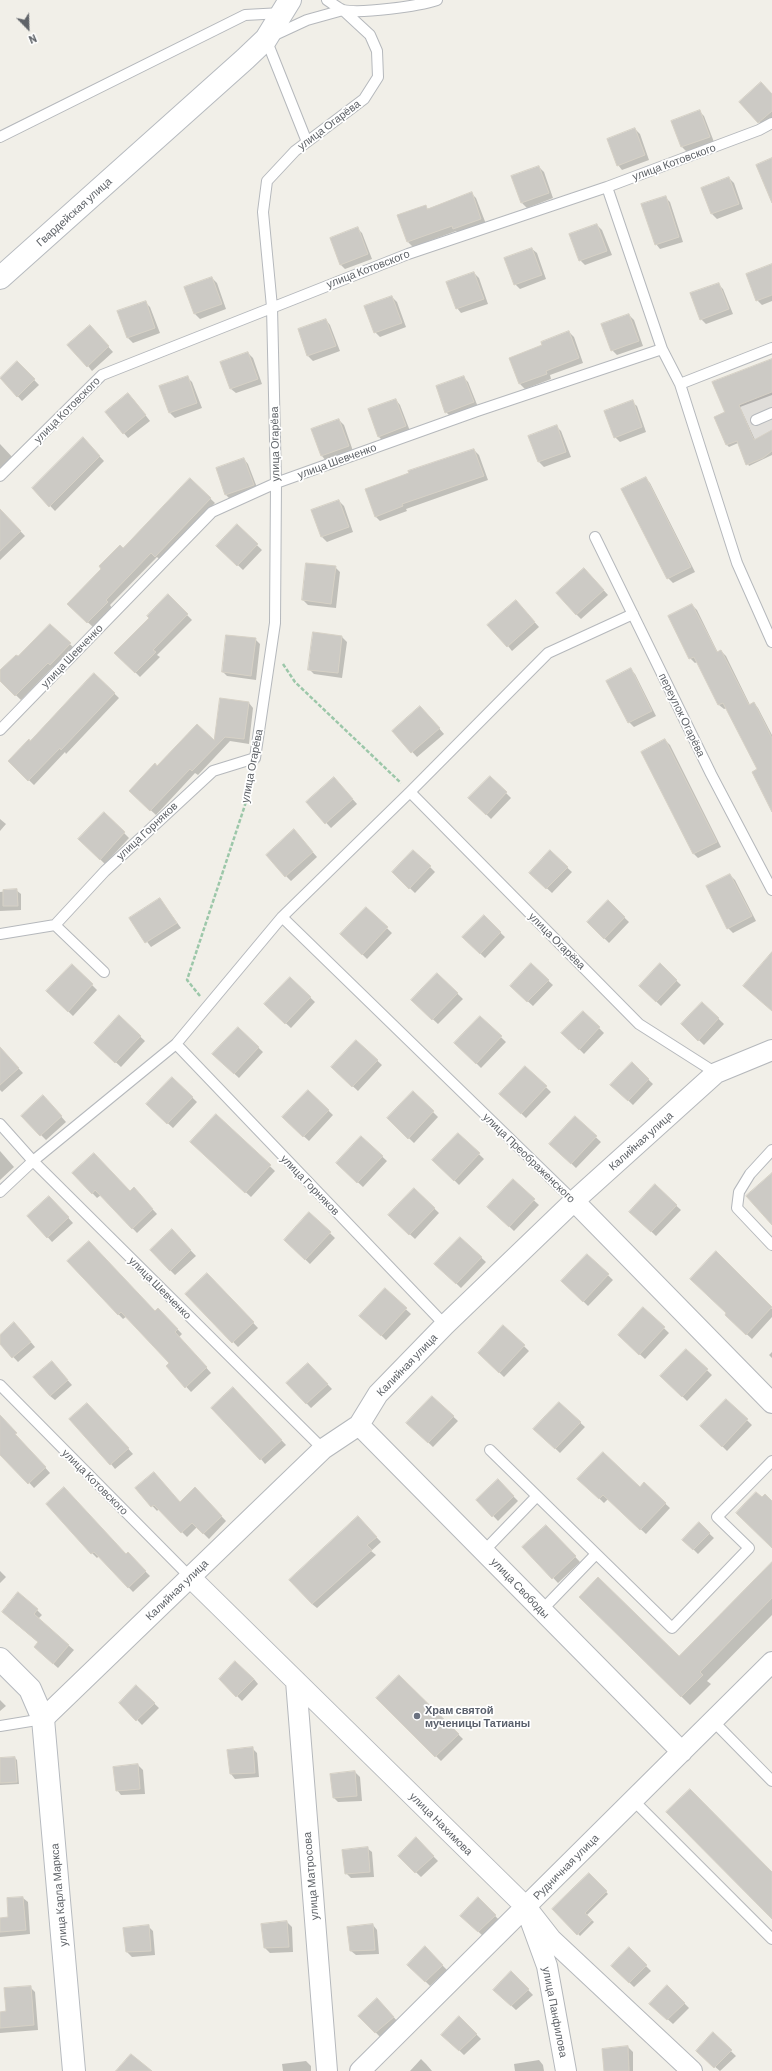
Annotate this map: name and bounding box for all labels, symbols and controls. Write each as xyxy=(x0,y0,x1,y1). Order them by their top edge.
north arrow xyxy=(8,8,48,48)
text: N xyxy=(27,32,39,47)
street label: улица Огарёва xyxy=(295,97,363,153)
street label: улица Котовского xyxy=(630,141,718,183)
street label: Гвардейская улица xyxy=(34,175,114,249)
street label: улица Котовского xyxy=(325,247,411,291)
street label: улица Котовского xyxy=(31,374,103,446)
street label: улица Огарёва xyxy=(268,406,282,482)
street label: улица Шевченко xyxy=(296,441,378,481)
street label: улица Шевченко xyxy=(38,622,106,690)
street label: переулок Огарёва xyxy=(656,671,708,759)
street label: улица Огарёва xyxy=(238,728,266,804)
street label: улица Горняков xyxy=(114,799,180,863)
street label: улица Огарёва xyxy=(526,910,588,972)
street label: Калийная улица xyxy=(606,1109,676,1173)
street label: улица Преображенского xyxy=(480,1110,578,1206)
street label: улица Горняков xyxy=(278,1152,342,1218)
street label: улица Шевченко xyxy=(126,1254,194,1322)
street label: Калийная улица xyxy=(374,1331,440,1399)
street label: улица Котовского xyxy=(59,1446,131,1518)
street label: улица Свободы xyxy=(488,1555,552,1621)
street label: Калийная улица xyxy=(143,1557,211,1623)
place label: Храм святой мученицы Татианы xyxy=(425,1703,530,1729)
marker: Храм святой мученицы Татианы xyxy=(412,1711,422,1721)
street label: улица Нахимова xyxy=(407,1790,475,1858)
street label: улица Матросова xyxy=(301,1831,321,1921)
street label: Рудничная улица xyxy=(530,1831,602,1903)
street label: улица Карла Маркса xyxy=(48,1843,70,1947)
street label: улица Панфилова xyxy=(540,1965,570,2059)

